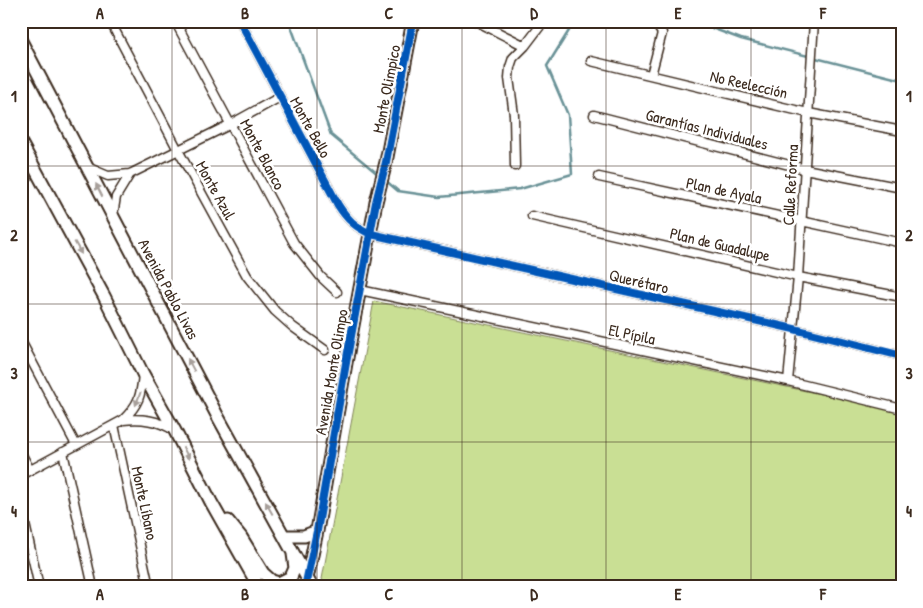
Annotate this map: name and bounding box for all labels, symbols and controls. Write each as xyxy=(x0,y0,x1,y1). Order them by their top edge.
text: A xyxy=(96,2,104,24)
text: B xyxy=(241,2,249,24)
text: C xyxy=(385,2,394,24)
text: D xyxy=(530,2,538,24)
text: E xyxy=(674,2,682,24)
text: F xyxy=(819,2,827,24)
street label: Monte Olimpico xyxy=(367,42,405,135)
street label: No Reelección xyxy=(708,64,790,104)
text: 1 xyxy=(11,85,17,107)
text: 1 xyxy=(906,85,912,107)
street label: Monte Bello xyxy=(285,93,337,162)
street label: Garantías Individuales xyxy=(644,103,770,155)
street label: Monte Blanco xyxy=(235,115,291,194)
street label: Calle Reforma xyxy=(777,144,803,226)
street label: Monte Azul xyxy=(191,157,242,224)
street label: Plan de Ayala xyxy=(684,171,764,209)
one-way arrow xyxy=(95,183,103,197)
street label: Plan de Guadalupe xyxy=(668,222,773,266)
text: 2 xyxy=(10,224,18,246)
text: 2 xyxy=(905,224,913,246)
street label: Avenida Pablo Livas xyxy=(133,235,205,343)
one-way arrow xyxy=(74,240,82,255)
street label: Querétaro xyxy=(607,264,671,299)
street label: Avenida Monte Olimpo xyxy=(309,307,353,437)
street label: El Pípila xyxy=(607,318,657,350)
one-way arrow xyxy=(187,358,195,372)
text: 3 xyxy=(10,362,18,384)
text: 3 xyxy=(905,362,913,384)
one-way arrow xyxy=(134,392,142,407)
one-way arrow xyxy=(182,446,190,460)
street label: Monte Líbano xyxy=(126,464,164,542)
text: 4 xyxy=(11,500,17,522)
one-way arrow xyxy=(265,500,273,515)
text: 4 xyxy=(906,500,912,522)
text: A xyxy=(96,583,104,605)
text: B xyxy=(241,583,249,605)
text: C xyxy=(385,583,394,605)
text: D xyxy=(530,583,538,605)
text: E xyxy=(674,583,682,605)
text: F xyxy=(819,583,827,605)

